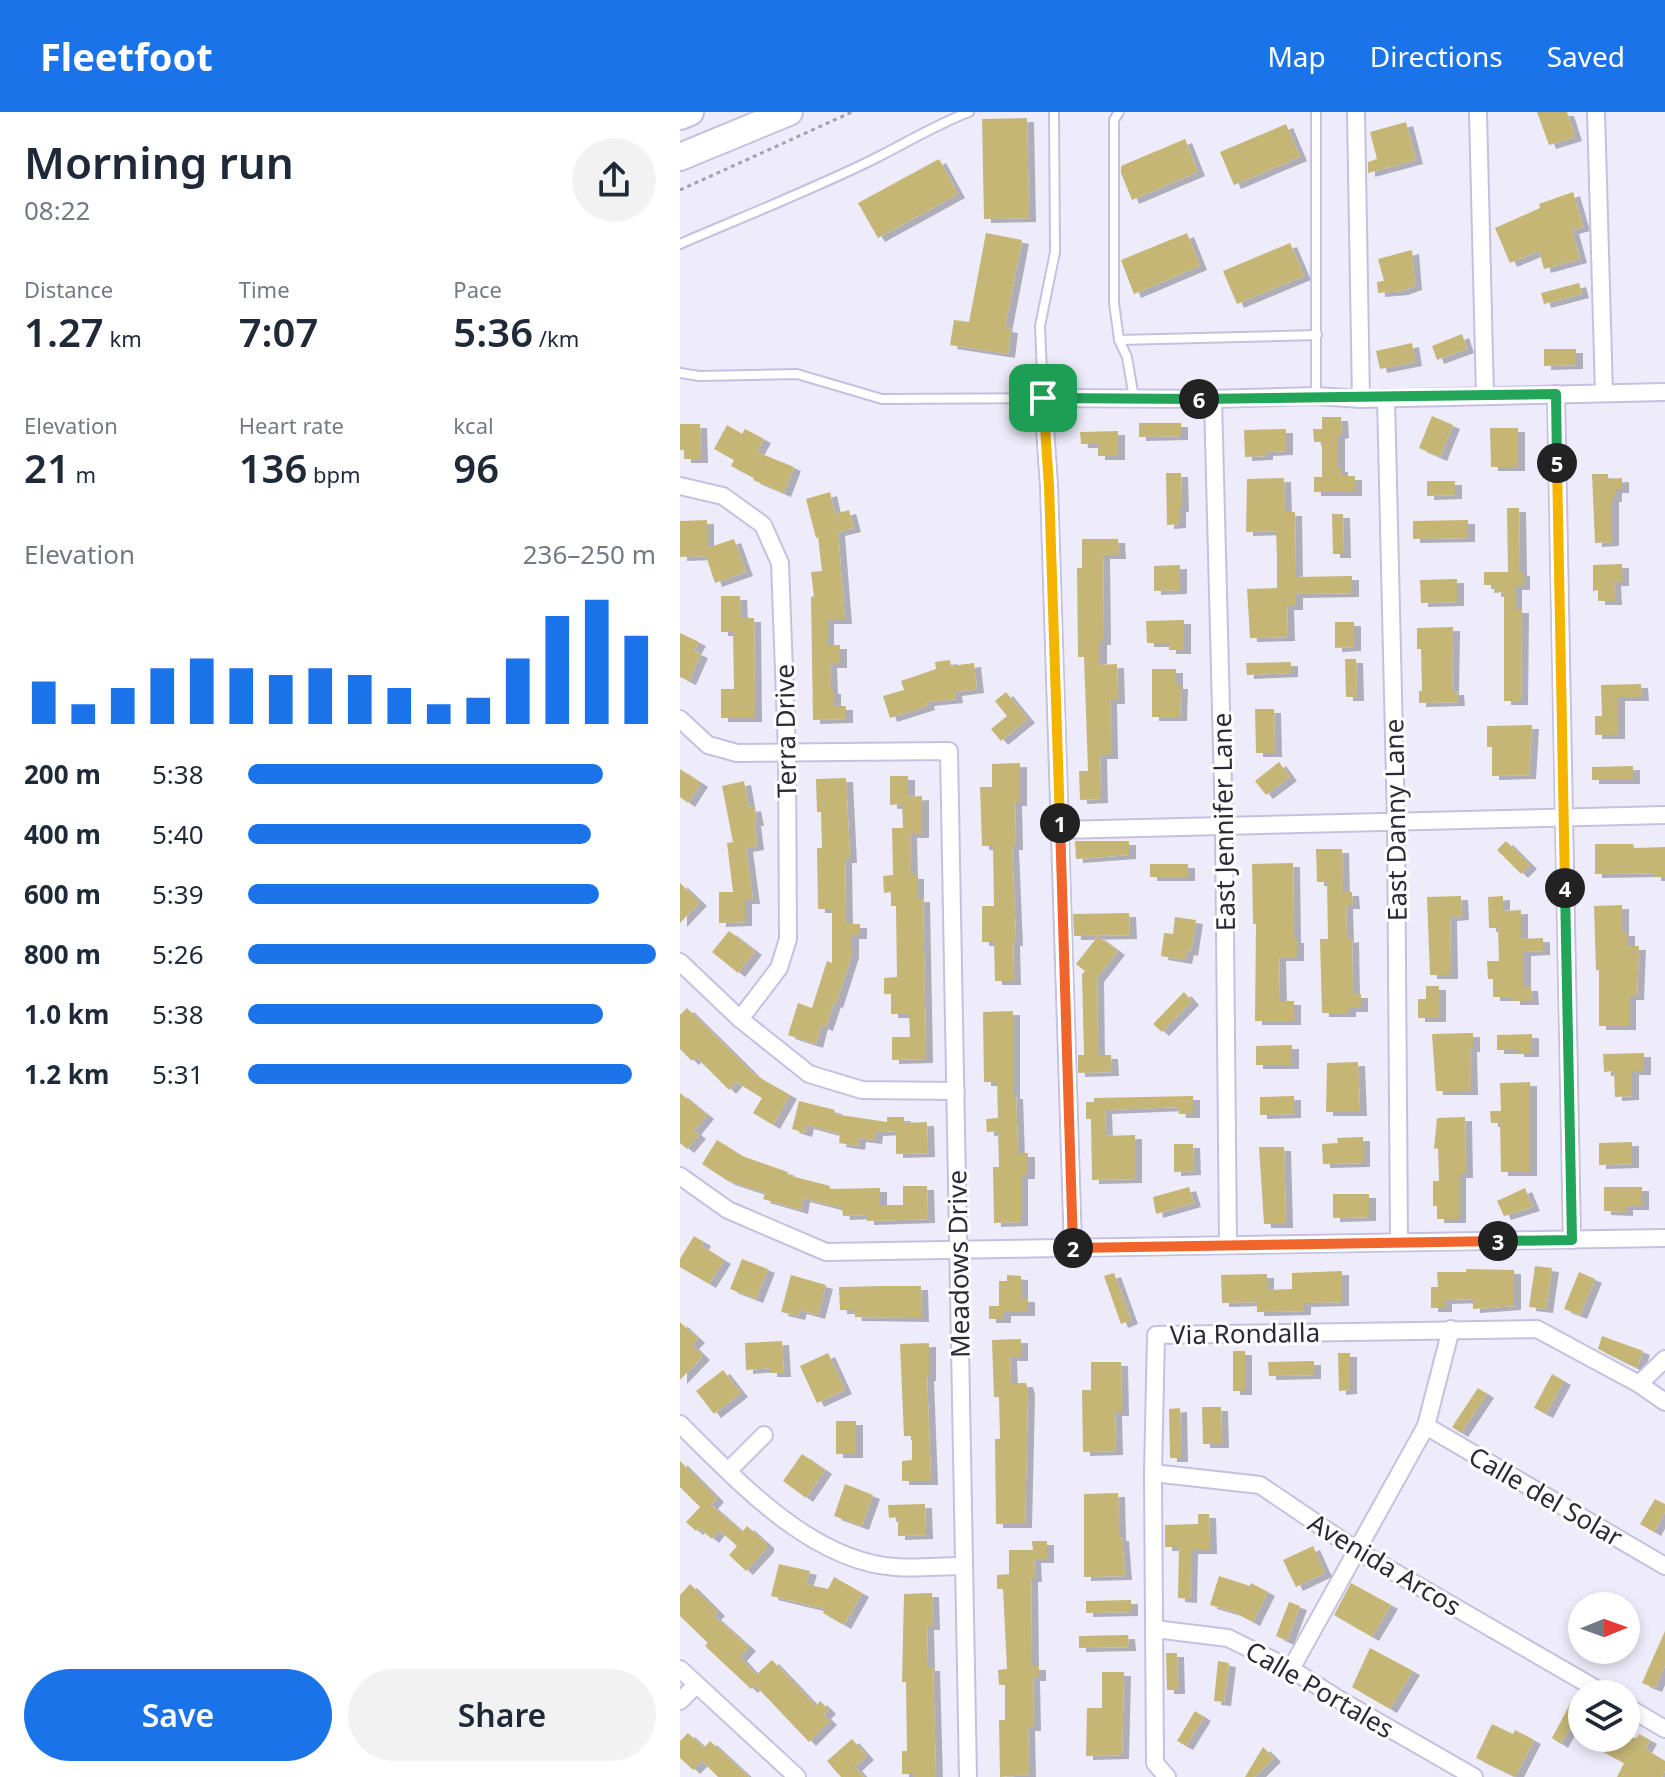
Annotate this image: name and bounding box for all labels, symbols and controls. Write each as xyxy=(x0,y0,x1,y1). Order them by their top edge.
text: Fleetfoot xyxy=(40,30,213,82)
text: Map xyxy=(1267,37,1326,75)
text: Directions xyxy=(1370,37,1503,75)
text: Saved xyxy=(1547,37,1625,75)
text: Morning run xyxy=(24,132,294,192)
button: share xyxy=(572,138,656,222)
text: 08:22 xyxy=(24,192,90,228)
text: Distance xyxy=(24,274,113,304)
text: Time xyxy=(239,274,290,304)
text: Pace xyxy=(453,274,502,304)
text: 1.27 xyxy=(24,304,104,359)
text: 7:07 xyxy=(239,304,318,359)
text: 5:36 xyxy=(453,304,533,359)
text: km xyxy=(104,323,142,353)
text: /km xyxy=(533,323,579,353)
pin xyxy=(1009,364,1077,432)
icon: arrive xyxy=(1021,376,1065,420)
pin: 6 xyxy=(1179,379,1219,419)
text: 6 xyxy=(1193,384,1205,414)
text: Elevation xyxy=(24,410,118,440)
text: Heart rate xyxy=(239,410,344,440)
text: kcal xyxy=(453,410,494,440)
text: 21 xyxy=(24,440,70,495)
text: 136 xyxy=(239,440,307,495)
text: 96 xyxy=(453,440,499,495)
pin: 5 xyxy=(1537,443,1577,483)
text: 5 xyxy=(1551,448,1563,478)
text: m xyxy=(70,459,96,489)
text: bpm xyxy=(307,459,361,489)
text: Elevation xyxy=(24,536,135,572)
text: 236–250 m xyxy=(523,536,656,572)
street label: Terra Drive xyxy=(766,664,804,798)
street label: East Jennifer Lane xyxy=(1203,713,1243,931)
street label: East Danny Lane xyxy=(1375,719,1415,921)
text: 200 m xyxy=(24,756,101,792)
text: 5:38 xyxy=(152,756,204,792)
pin: 1 xyxy=(1040,803,1080,843)
text: 1 xyxy=(1054,808,1066,838)
text: 400 m xyxy=(24,816,101,852)
text: 5:40 xyxy=(152,816,204,852)
pin: 4 xyxy=(1545,868,1585,908)
text: 4 xyxy=(1559,873,1571,903)
text: 600 m xyxy=(24,876,101,912)
text: 5:39 xyxy=(152,876,204,912)
text: 800 m xyxy=(24,936,101,972)
text: 5:26 xyxy=(152,936,204,972)
text: 1.0 km xyxy=(24,996,109,1032)
text: 5:38 xyxy=(152,996,204,1032)
text: 1.2 km xyxy=(24,1056,109,1092)
text: 5:31 xyxy=(152,1056,204,1092)
street label: Meadows Drive xyxy=(938,1170,978,1358)
pin: 3 xyxy=(1478,1221,1518,1261)
text: 3 xyxy=(1492,1226,1504,1256)
pin: 2 xyxy=(1053,1228,1093,1268)
text: 2 xyxy=(1067,1233,1079,1263)
street label: Via Rondalla xyxy=(1170,1314,1320,1352)
street label: Calle del Solar xyxy=(1463,1437,1630,1555)
street label: Avenida Arcos xyxy=(1302,1504,1468,1624)
north arrow xyxy=(1568,1592,1640,1664)
map controls xyxy=(1568,1592,1640,1752)
street label: Calle Portales xyxy=(1239,1632,1401,1746)
button: Save xyxy=(24,1669,332,1761)
button: Share xyxy=(348,1669,656,1761)
button: layers xyxy=(1568,1680,1640,1752)

